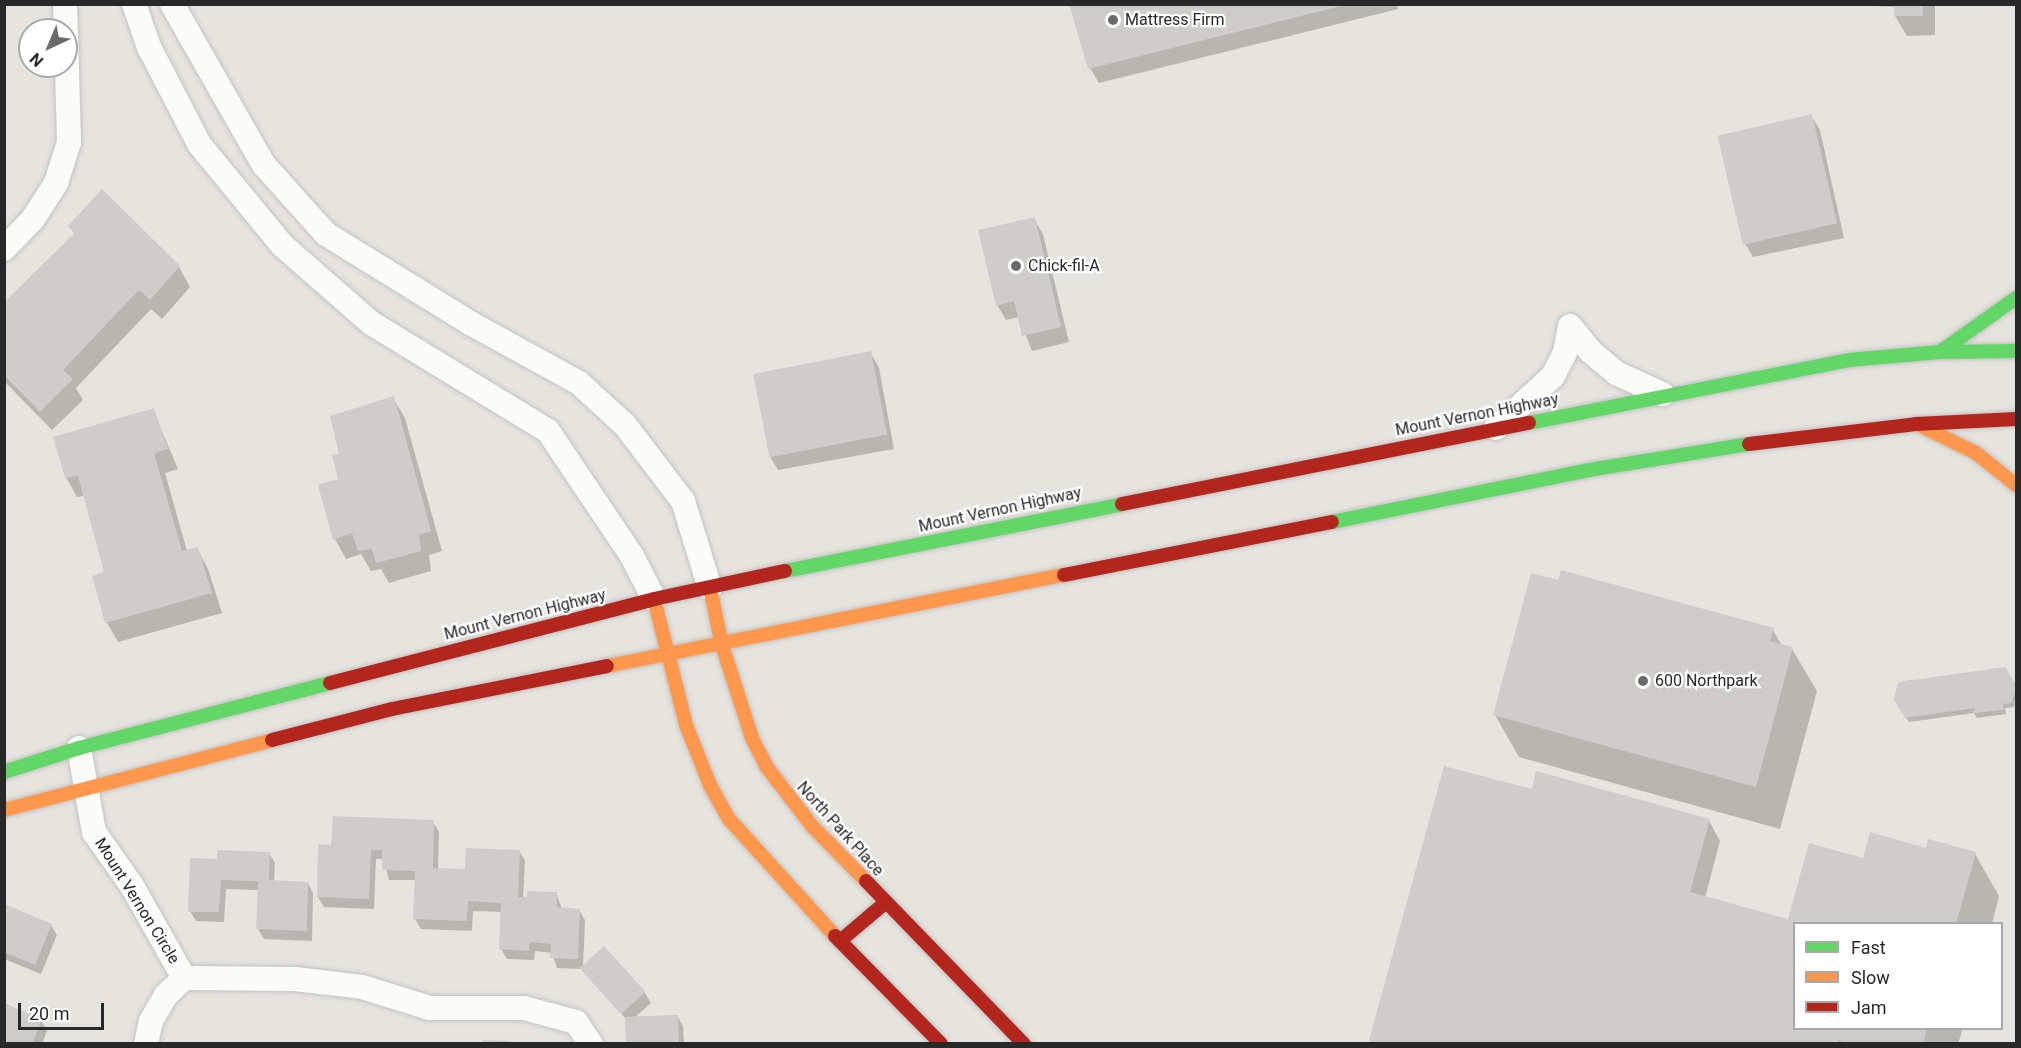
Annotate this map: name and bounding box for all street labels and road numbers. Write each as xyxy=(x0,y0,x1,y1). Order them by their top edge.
street label: Mount Vernon Highway xyxy=(1394,390,1560,440)
street label: Mount Vernon Highway xyxy=(917,483,1083,537)
street label: Mount Vernon Highway xyxy=(442,586,608,644)
street label: North Park Place xyxy=(793,778,887,880)
street label: Mount Vernon Circle xyxy=(90,835,184,967)

